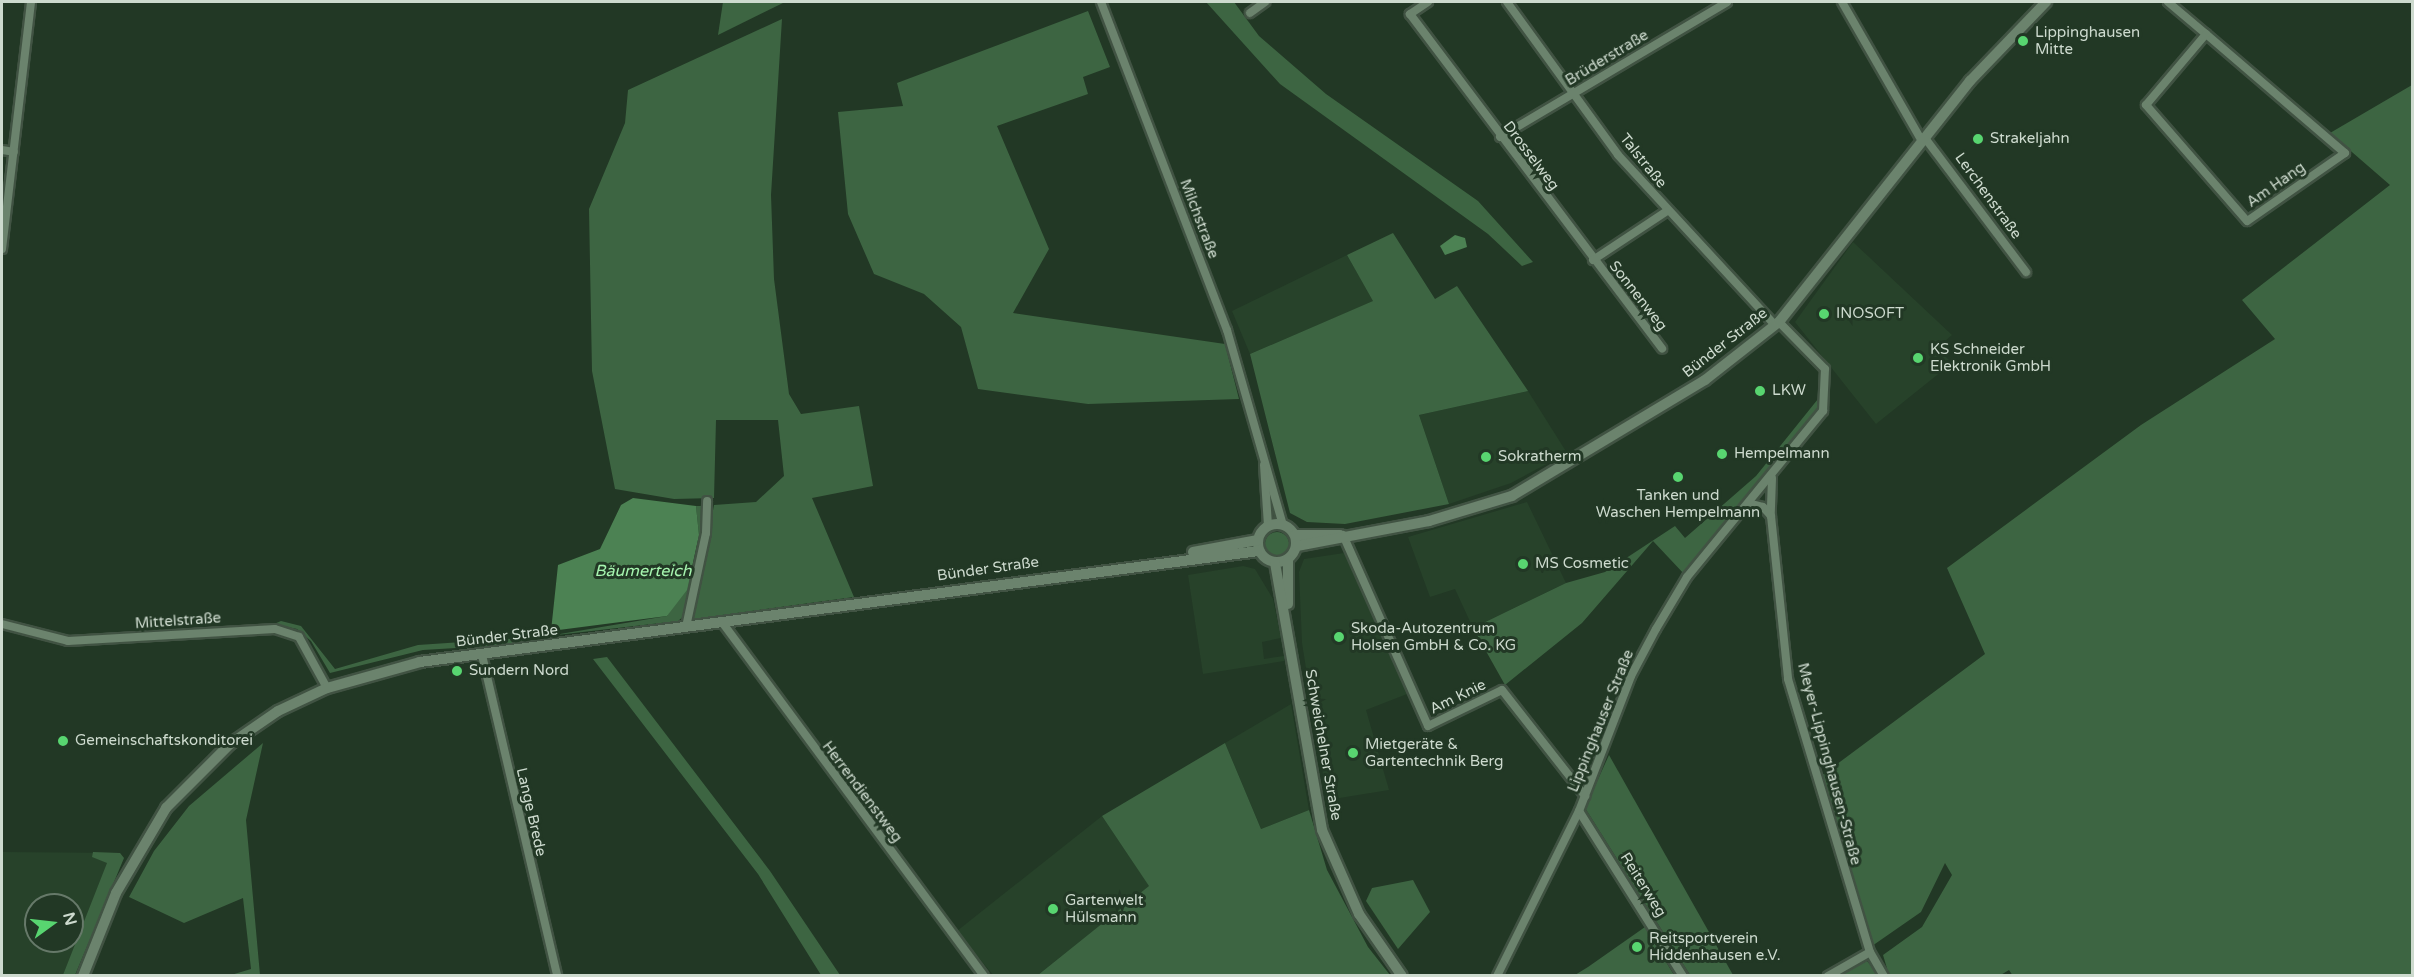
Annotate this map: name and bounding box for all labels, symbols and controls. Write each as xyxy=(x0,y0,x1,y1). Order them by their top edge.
place label: Lippinghausen Mitte xyxy=(2035,23,2140,58)
street label: Brüderstraße xyxy=(1562,26,1652,90)
marker: Lippinghausen Mitte xyxy=(2016,34,2030,48)
street label: Drosselweg xyxy=(1499,118,1563,194)
street label: Talstraße xyxy=(1616,130,1670,192)
place label: Strakeljahn xyxy=(1990,130,2070,148)
marker: Strakeljahn xyxy=(1971,132,1985,146)
street label: Lerchenstraße xyxy=(1951,149,2025,243)
street label: Am Hang xyxy=(2243,158,2309,212)
street label: Milchstraße xyxy=(1176,177,1222,261)
street label: Sonnenweg xyxy=(1605,257,1671,335)
street label: Bünder Straße xyxy=(1679,304,1771,382)
place label: INOSOFT xyxy=(1836,305,1904,323)
marker: INOSOFT xyxy=(1817,307,1831,321)
place label: KS Schneider Elektronik GmbH xyxy=(1930,340,2051,375)
marker: KS Schneider Elektronik GmbH xyxy=(1911,351,1925,365)
place label: LKW xyxy=(1772,382,1806,400)
marker: LKW xyxy=(1753,384,1767,398)
place label: Hempelmann xyxy=(1734,445,1830,463)
marker: Hempelmann xyxy=(1715,447,1729,461)
place label: Sokratherm xyxy=(1498,448,1581,466)
marker: Sokratherm xyxy=(1479,450,1493,464)
marker: Tanken und Waschen Hempelmann xyxy=(1671,470,1685,484)
place label: Tanken und Waschen Hempelmann xyxy=(1596,486,1760,521)
street label: Bünder Straße xyxy=(936,553,1040,585)
place label: MS Cosmetic xyxy=(1535,555,1629,573)
marker: MS Cosmetic xyxy=(1516,557,1530,571)
water label: Bäumerteich xyxy=(595,561,691,581)
street label: Mittelstraße xyxy=(134,609,222,633)
place label: Skoda-Autozentrum Holsen GmbH & Co. KG xyxy=(1351,619,1516,654)
street label: Bünder Straße xyxy=(455,621,559,651)
marker: Skoda-Autozentrum Holsen GmbH & Co. KG xyxy=(1332,630,1346,644)
street label: Lippinghauser Straße xyxy=(1564,647,1638,795)
street label: Meyer-Lippinghausen-Straße xyxy=(1793,661,1865,867)
place label: Sundern Nord xyxy=(469,662,569,680)
marker: Sundern Nord xyxy=(450,664,464,678)
street label: Schweichelner Straße xyxy=(1301,668,1345,822)
street label: Am Knie xyxy=(1427,676,1489,718)
place label: Gemeinschaftskonditorei xyxy=(75,732,253,750)
marker: Gemeinschaftskonditorei xyxy=(56,734,70,748)
place label: Mietgeräte & Gartentechnik Berg xyxy=(1365,735,1504,770)
street label: Herrendienstweg xyxy=(818,738,906,846)
marker: Mietgeräte & Gartentechnik Berg xyxy=(1346,746,1360,760)
street label: Lange Brede xyxy=(512,766,550,858)
street label: Reiterweg xyxy=(1616,849,1670,921)
place label: Gartenwelt Hülsmann xyxy=(1065,891,1143,926)
north arrow xyxy=(24,893,84,953)
marker: Gartenwelt Hülsmann xyxy=(1046,902,1060,916)
text: N xyxy=(58,910,81,928)
place label: Reitsportverein Hiddenhausen e.V. xyxy=(1649,929,1781,964)
marker: Reitsportverein Hiddenhausen e.V. xyxy=(1630,940,1644,954)

